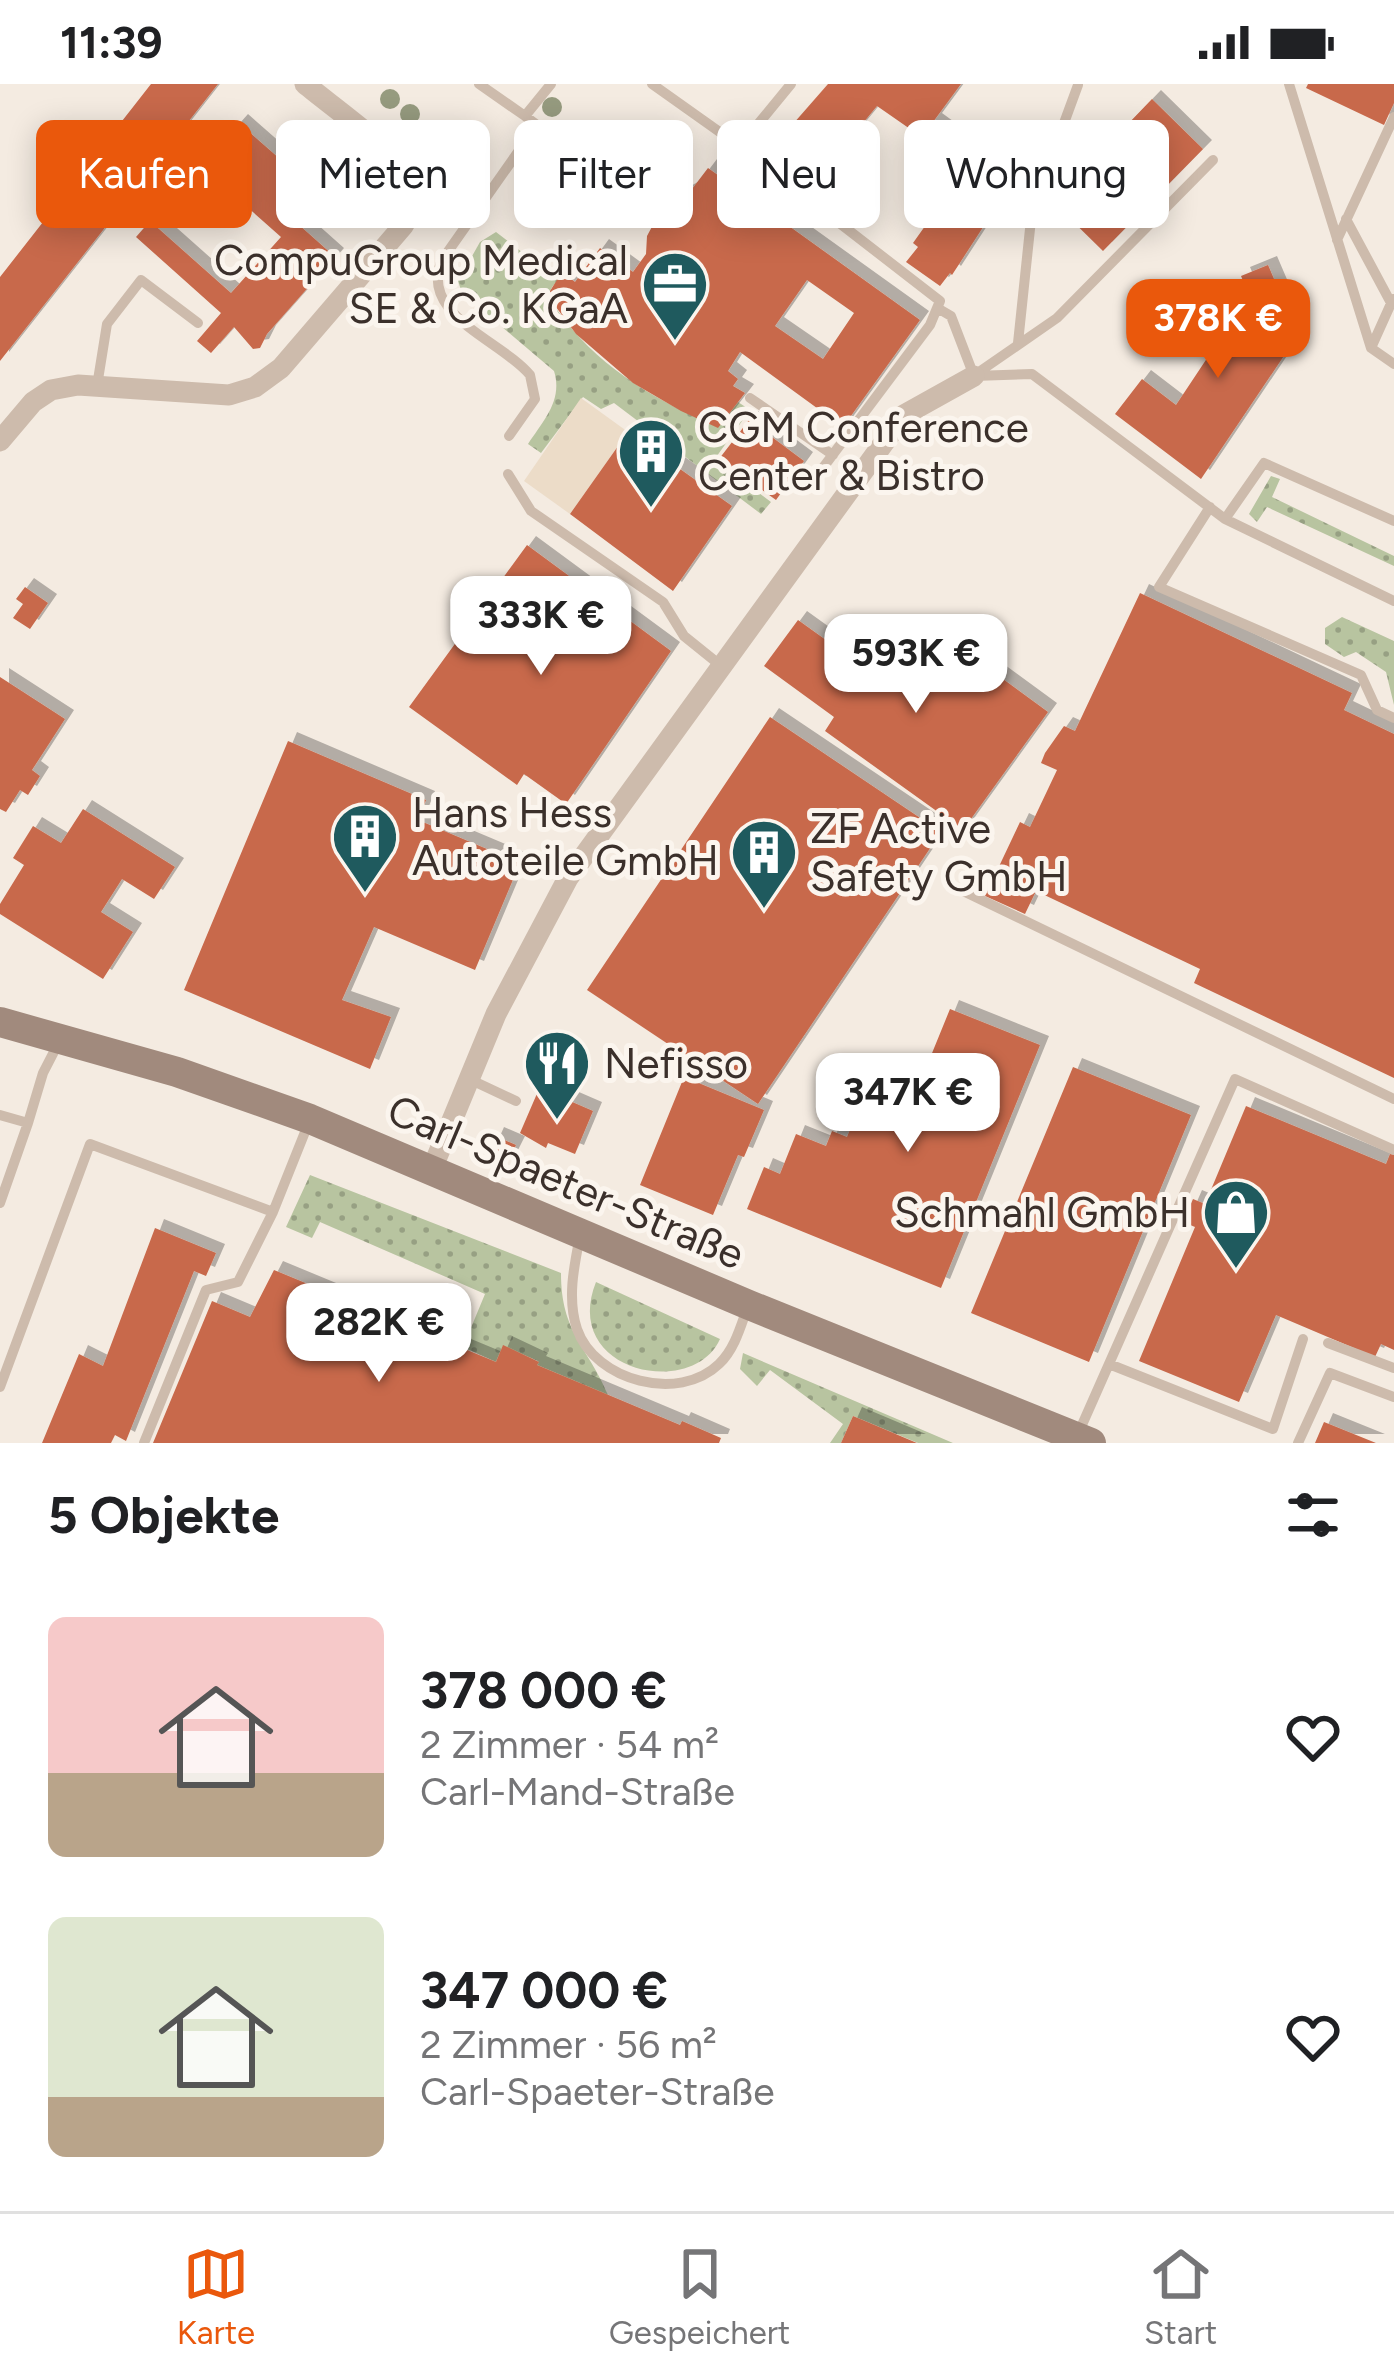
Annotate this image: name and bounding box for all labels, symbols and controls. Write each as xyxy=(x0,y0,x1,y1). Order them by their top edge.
text: 11:39 xyxy=(60,15,163,69)
chip: Kaufen xyxy=(36,120,252,228)
chip: Mieten xyxy=(276,120,490,228)
chip: Filter xyxy=(514,120,693,228)
chip: Neu xyxy=(717,120,880,228)
chip: Wohnung xyxy=(904,120,1169,228)
place label: CompuGroup Medical SE & Co. KGaA xyxy=(214,235,629,334)
office icon: CompuGroup Medical SE & Co. KGaA xyxy=(640,249,710,343)
pin: 378K € xyxy=(1120,279,1316,381)
text: 378K € xyxy=(1153,294,1283,341)
place label: CGM Conference Center & Bistro xyxy=(698,402,1029,501)
building icon: CGM Conference Center & Bistro xyxy=(616,416,686,510)
pin: 333K € xyxy=(443,576,639,678)
text: 333K € xyxy=(477,591,605,638)
pin: 593K € xyxy=(818,614,1014,716)
text: 593K € xyxy=(851,629,981,676)
place label: Hans Hess Autoteile GmbH xyxy=(412,787,719,886)
building icon: Hans Hess Autoteile GmbH xyxy=(330,801,400,895)
place label: ZF Active Safety GmbH xyxy=(810,803,1068,902)
building icon: ZF Active Safety GmbH xyxy=(729,817,799,911)
restaurant icon: Nefisso xyxy=(522,1028,592,1122)
place label: Nefisso xyxy=(604,1038,748,1089)
pin: 347K € xyxy=(810,1053,1006,1155)
text: 347K € xyxy=(843,1068,973,1115)
street label: Carl-Spaeter-Straße xyxy=(380,1084,752,1280)
shop icon: Schmahl GmbH xyxy=(1201,1177,1271,1271)
place label: Schmahl GmbH xyxy=(894,1187,1190,1238)
pin: 282K € xyxy=(281,1283,477,1385)
text: 282K € xyxy=(313,1298,445,1345)
icon: filters xyxy=(1280,1482,1346,1548)
text: 5 Objekte xyxy=(48,1485,279,1546)
text: 378 000 € xyxy=(420,1660,667,1721)
icon: home xyxy=(144,1665,288,1809)
icon: heart xyxy=(1280,1704,1346,1770)
text: 2 Zimmer · 54 m² xyxy=(420,1721,719,1768)
text: Carl-Mand-Straße xyxy=(420,1768,735,1815)
text: 347 000 € xyxy=(420,1960,668,2021)
icon: home xyxy=(144,1965,288,2109)
icon: heart xyxy=(1280,2004,1346,2070)
text: 2 Zimmer · 56 m² xyxy=(420,2021,717,2068)
text: Carl-Spaeter-Straße xyxy=(420,2068,775,2115)
tab: Karte xyxy=(177,2241,255,2352)
tab: Gespeichert xyxy=(609,2241,790,2352)
tab: Start xyxy=(1144,2241,1217,2352)

